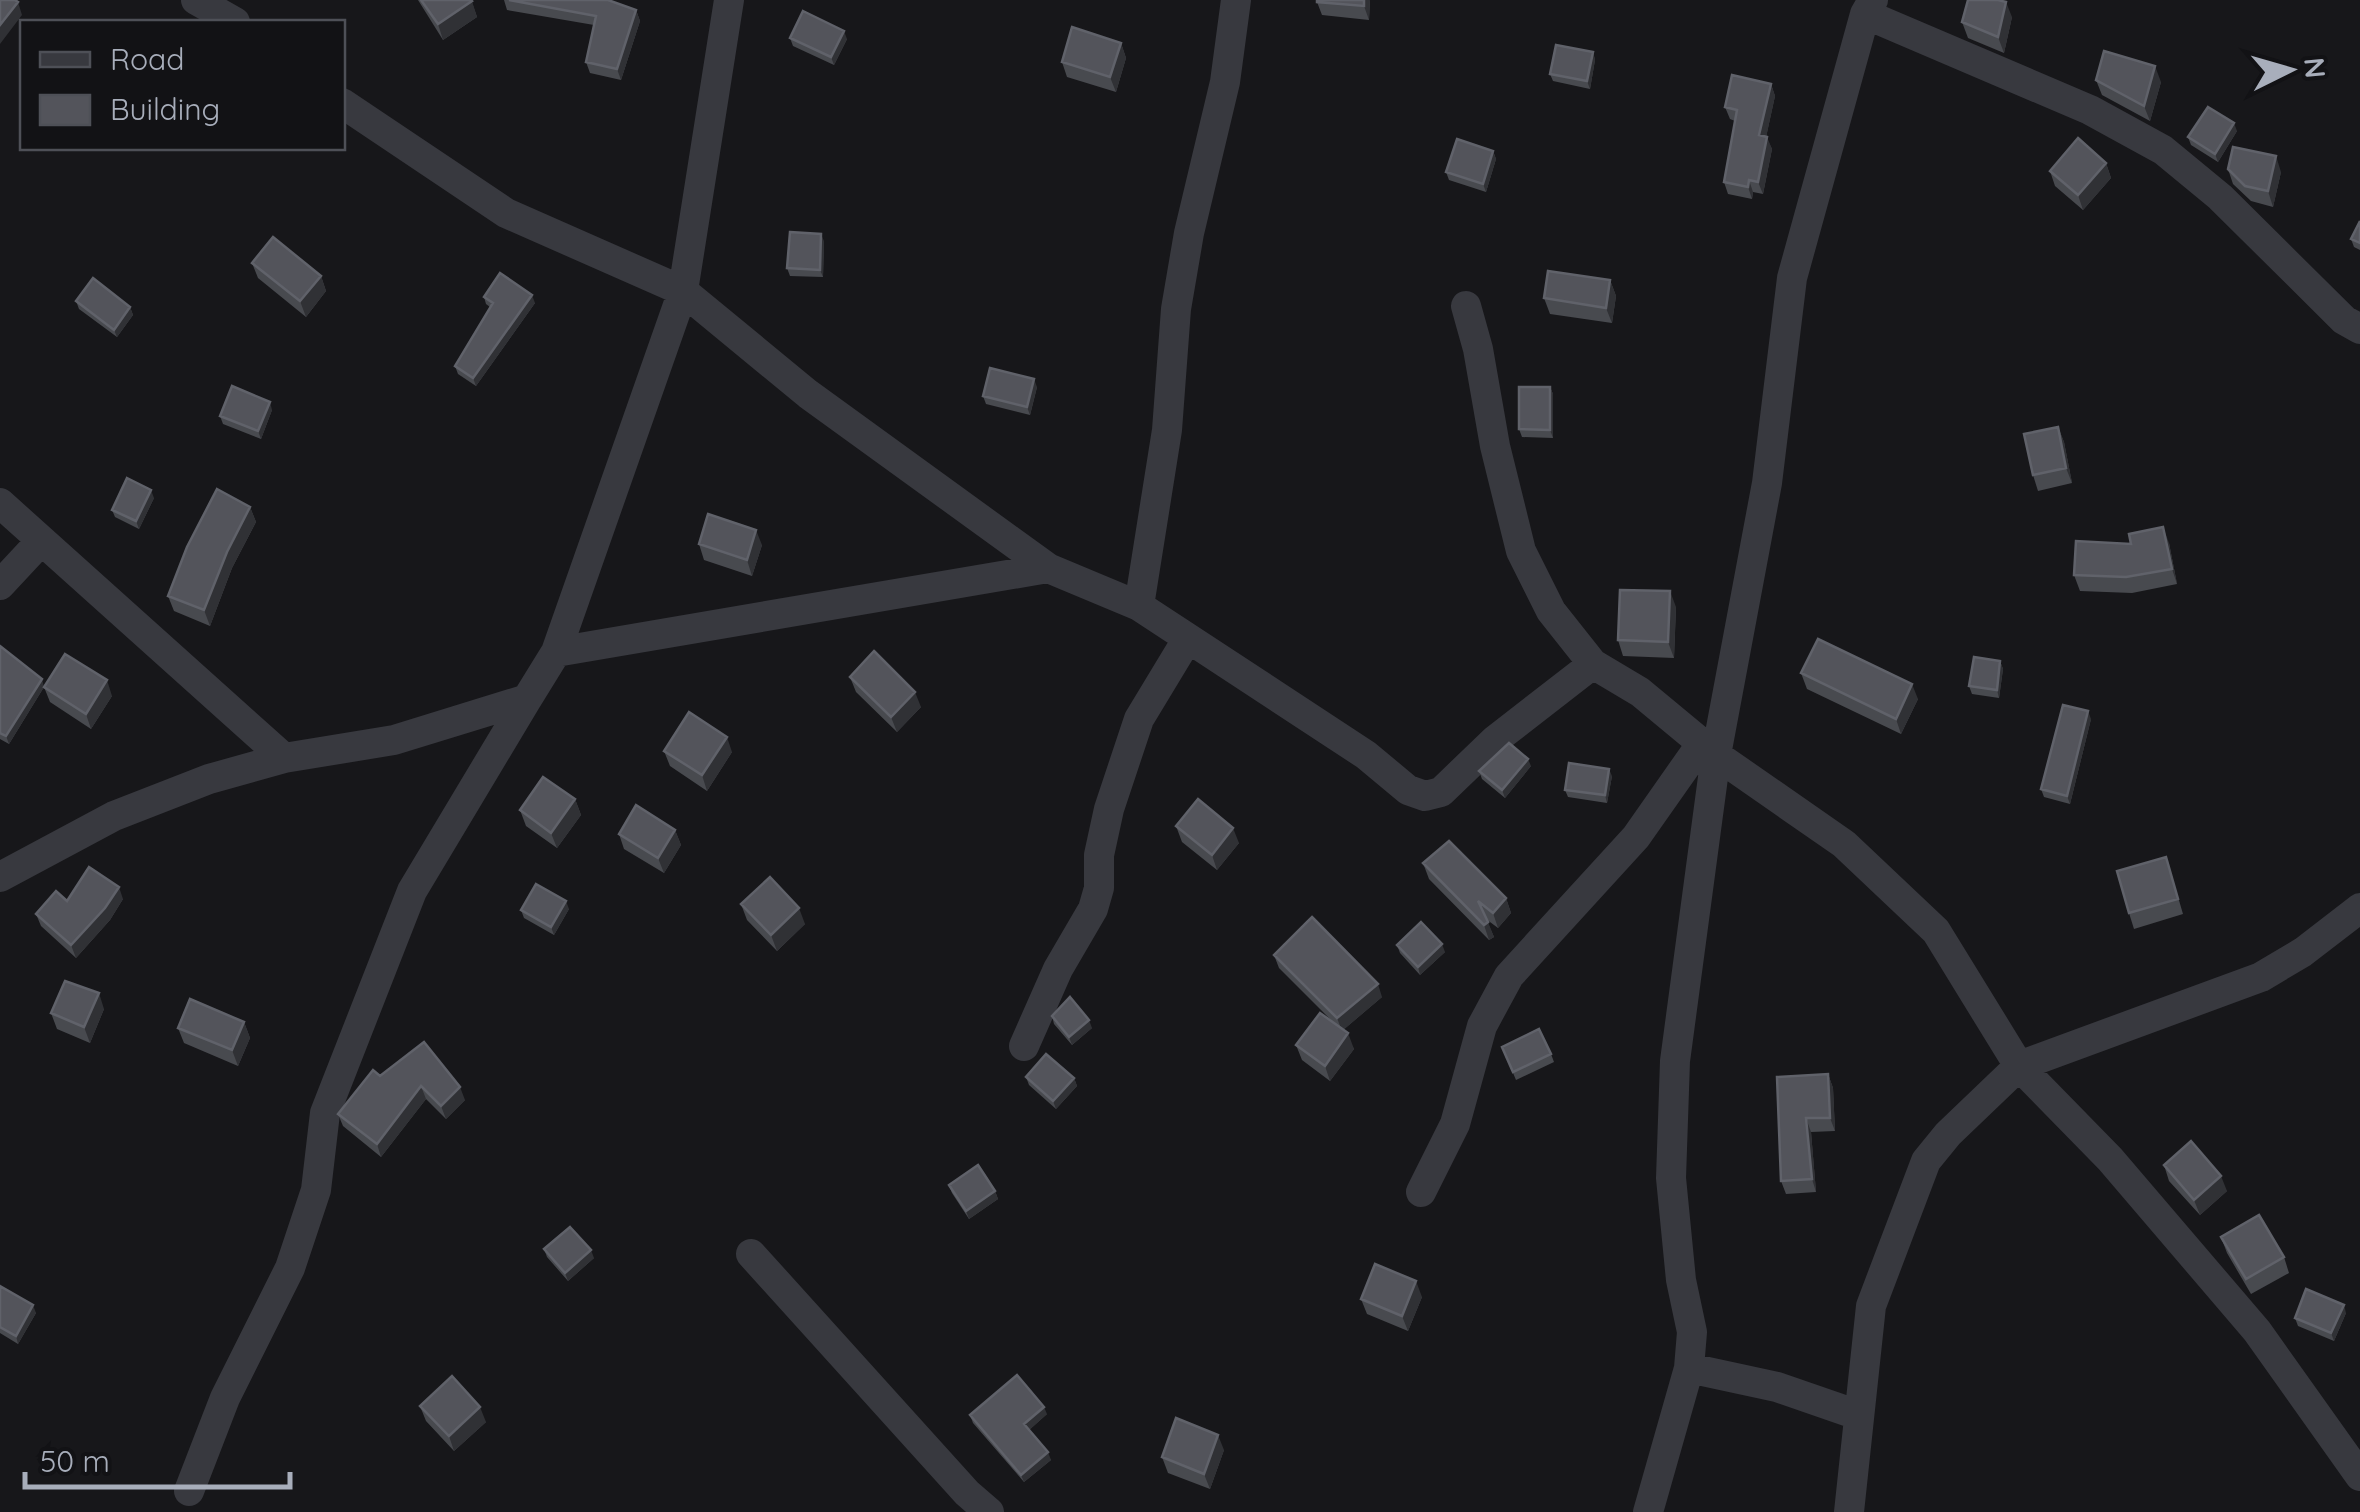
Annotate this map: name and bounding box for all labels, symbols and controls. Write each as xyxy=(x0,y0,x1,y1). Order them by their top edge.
legend xyxy=(20,20,345,150)
north arrow xyxy=(2240,20,2340,120)
text: Road xyxy=(110,40,184,78)
text: N xyxy=(2297,56,2334,80)
text: Building xyxy=(110,90,220,128)
scale bar xyxy=(25,1427,290,1489)
text: 50 m xyxy=(40,1442,110,1480)

